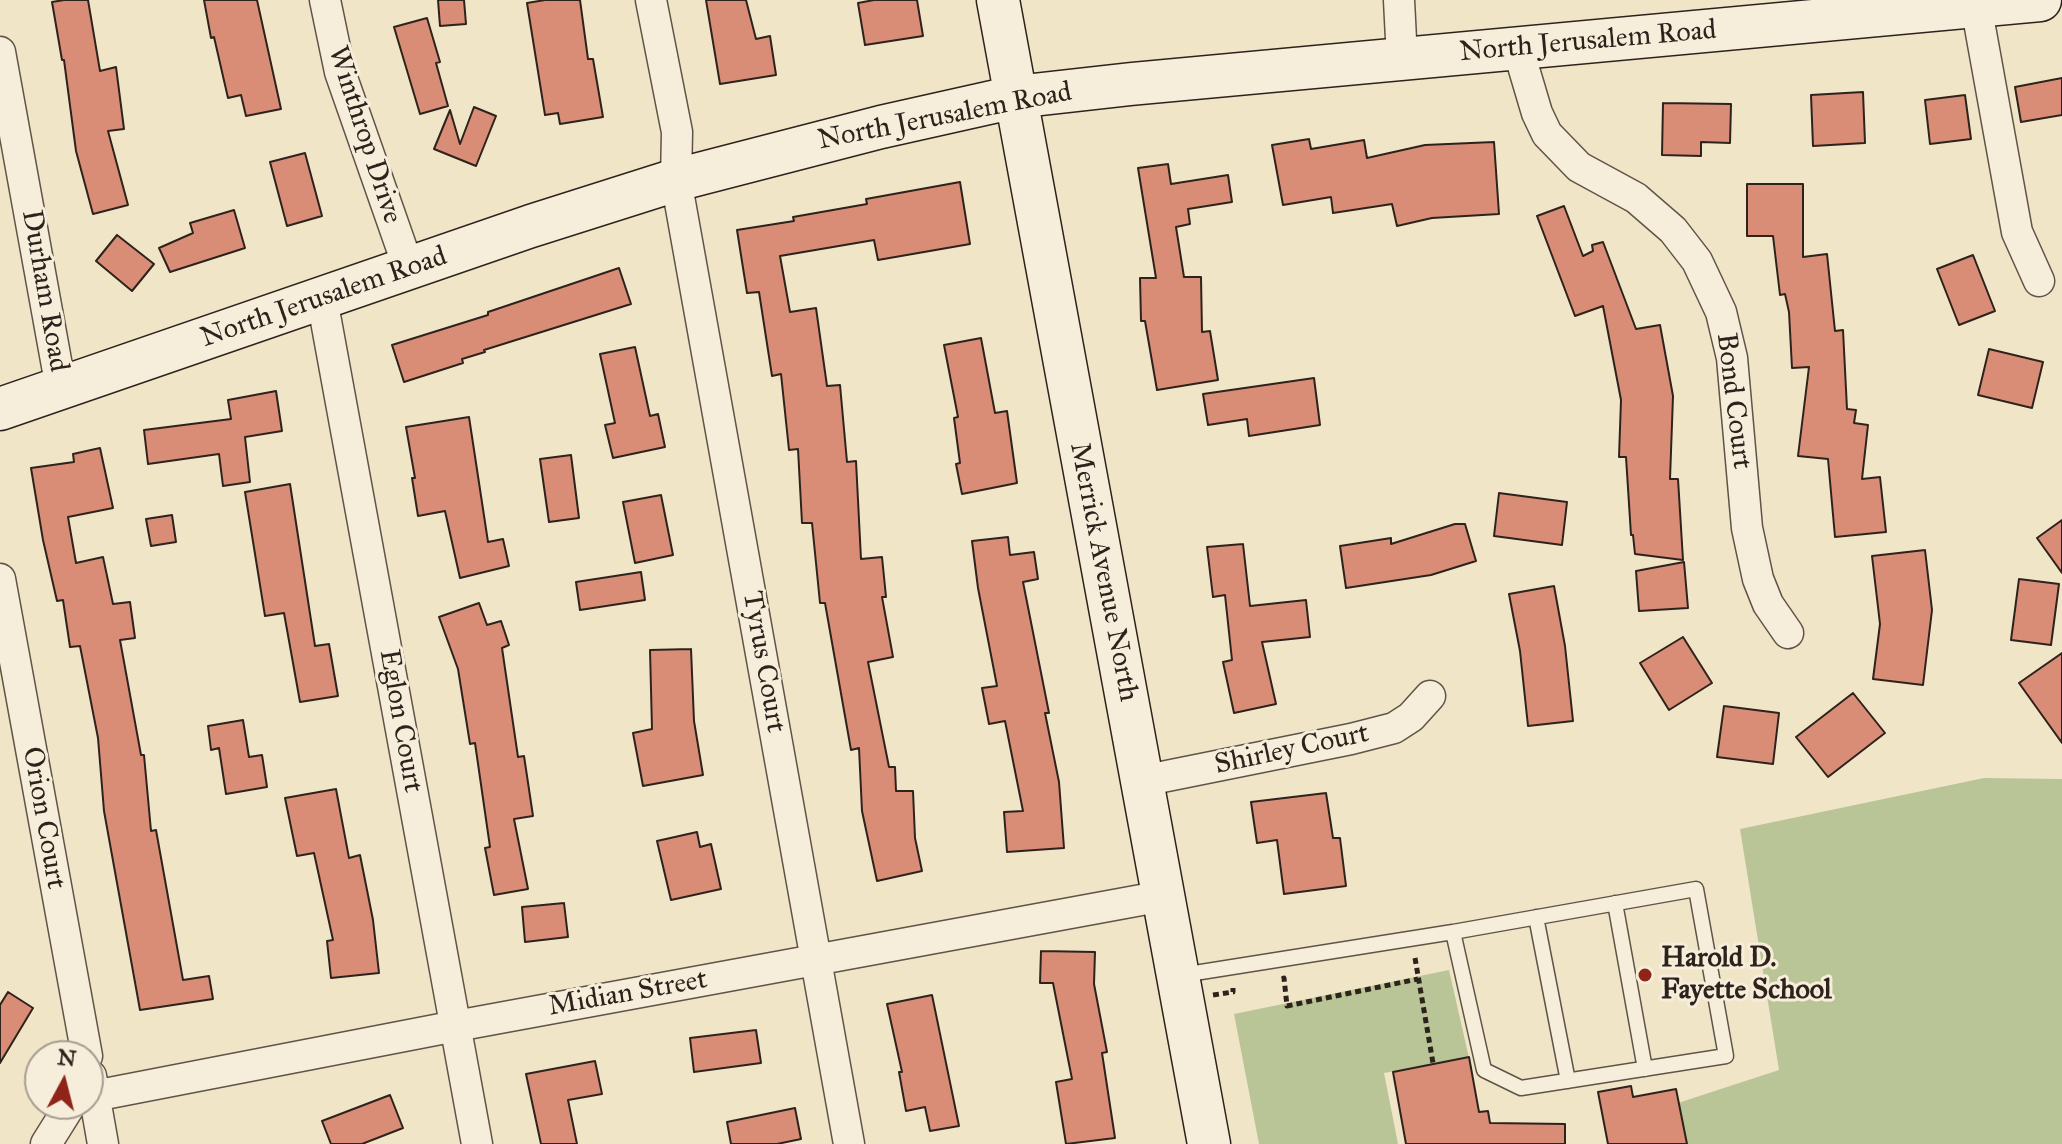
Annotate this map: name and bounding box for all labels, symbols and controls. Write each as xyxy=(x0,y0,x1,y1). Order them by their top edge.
street label: North Jerusalem Road xyxy=(1458,14,1718,70)
street label: Winthrop Drive xyxy=(320,42,408,228)
street label: North Jerusalem Road xyxy=(815,76,1075,158)
street label: Durham Road xyxy=(13,207,75,375)
street label: North Jerusalem Road xyxy=(197,240,451,356)
street label: Bond Court xyxy=(1708,331,1758,471)
street label: Merrick Avenue North xyxy=(1061,440,1145,704)
street label: Tyrus Court xyxy=(734,589,792,735)
street label: Eglon Court xyxy=(371,647,429,795)
street label: Shirley Court xyxy=(1212,717,1372,783)
street label: Orion Court xyxy=(14,744,72,892)
place label: Harold D. Fayette School xyxy=(1661,942,1832,1008)
street label: Midian Street xyxy=(546,963,710,1025)
marker: Harold D. Fayette School xyxy=(1636,966,1654,984)
north arrow xyxy=(24,1040,104,1120)
text: N xyxy=(56,1043,78,1072)

